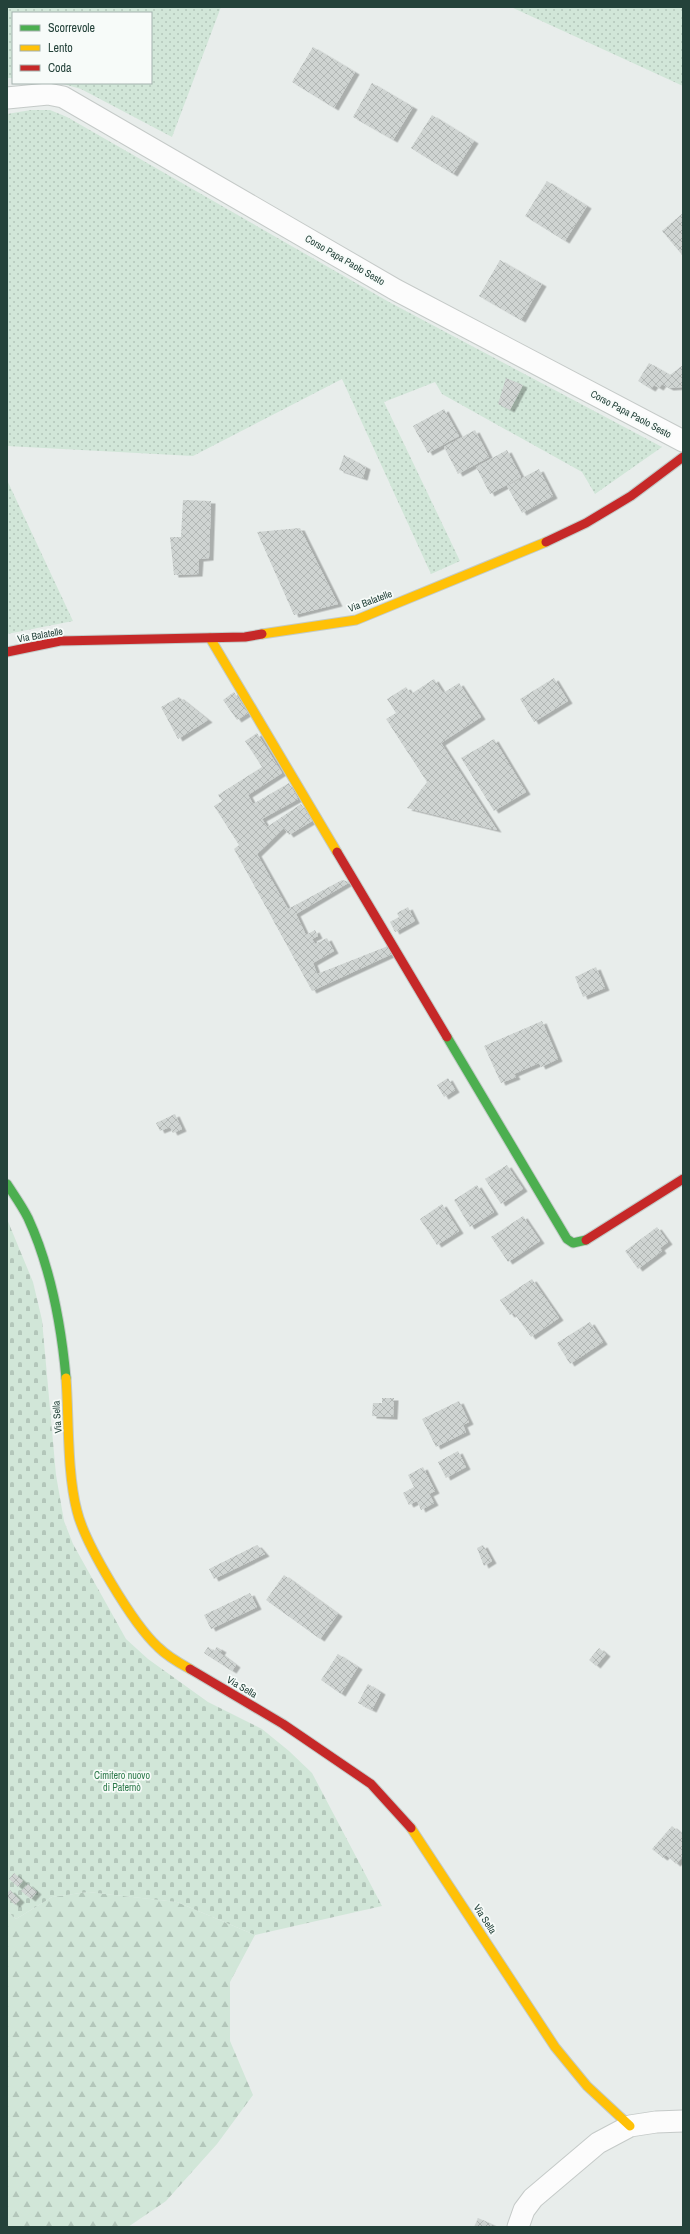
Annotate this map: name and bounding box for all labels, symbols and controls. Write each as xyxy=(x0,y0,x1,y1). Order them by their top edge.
legend xyxy=(12,12,152,84)
text: Scorrevole xyxy=(48,20,95,36)
text: Lento xyxy=(48,40,73,56)
text: Coda xyxy=(48,60,72,76)
street label: Corso Papa Paolo Sesto xyxy=(303,232,388,288)
street label: Corso Papa Paolo Sesto xyxy=(588,387,674,441)
street label: Via Balatelle xyxy=(346,587,394,615)
street label: Via Balatelle xyxy=(16,625,64,645)
street label: Via Sella xyxy=(49,1400,65,1434)
street label: Via Sella xyxy=(225,1673,260,1701)
park label: Cimitero nuovo di Paternò xyxy=(94,1769,150,1794)
street label: Via Sella xyxy=(471,1902,500,1937)

